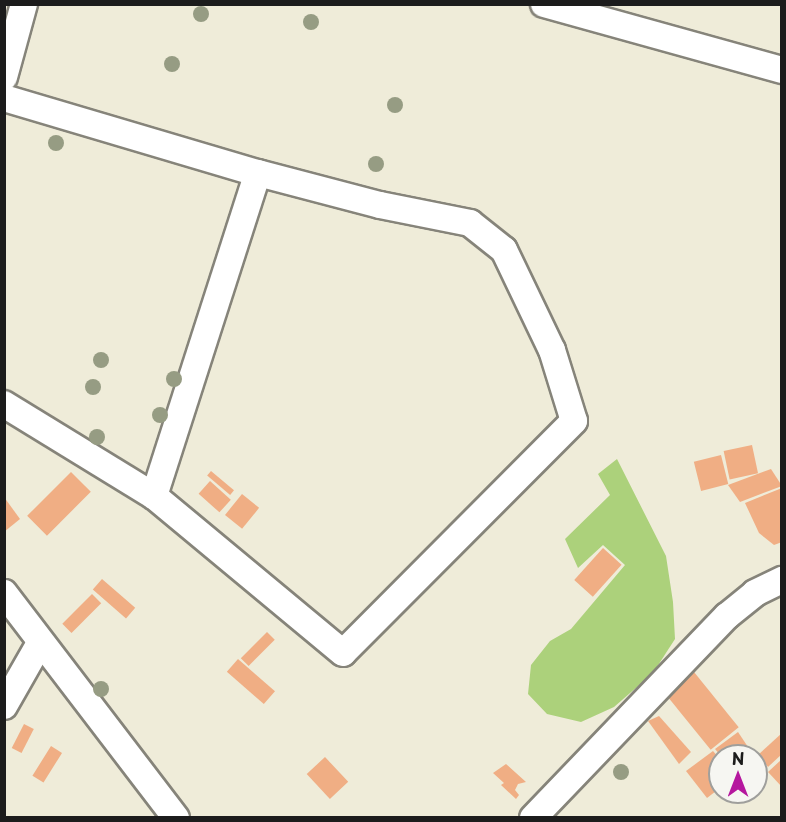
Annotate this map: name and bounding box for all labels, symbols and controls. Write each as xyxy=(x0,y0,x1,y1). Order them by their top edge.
north arrow xyxy=(708,744,768,804)
text: N xyxy=(732,746,744,770)

